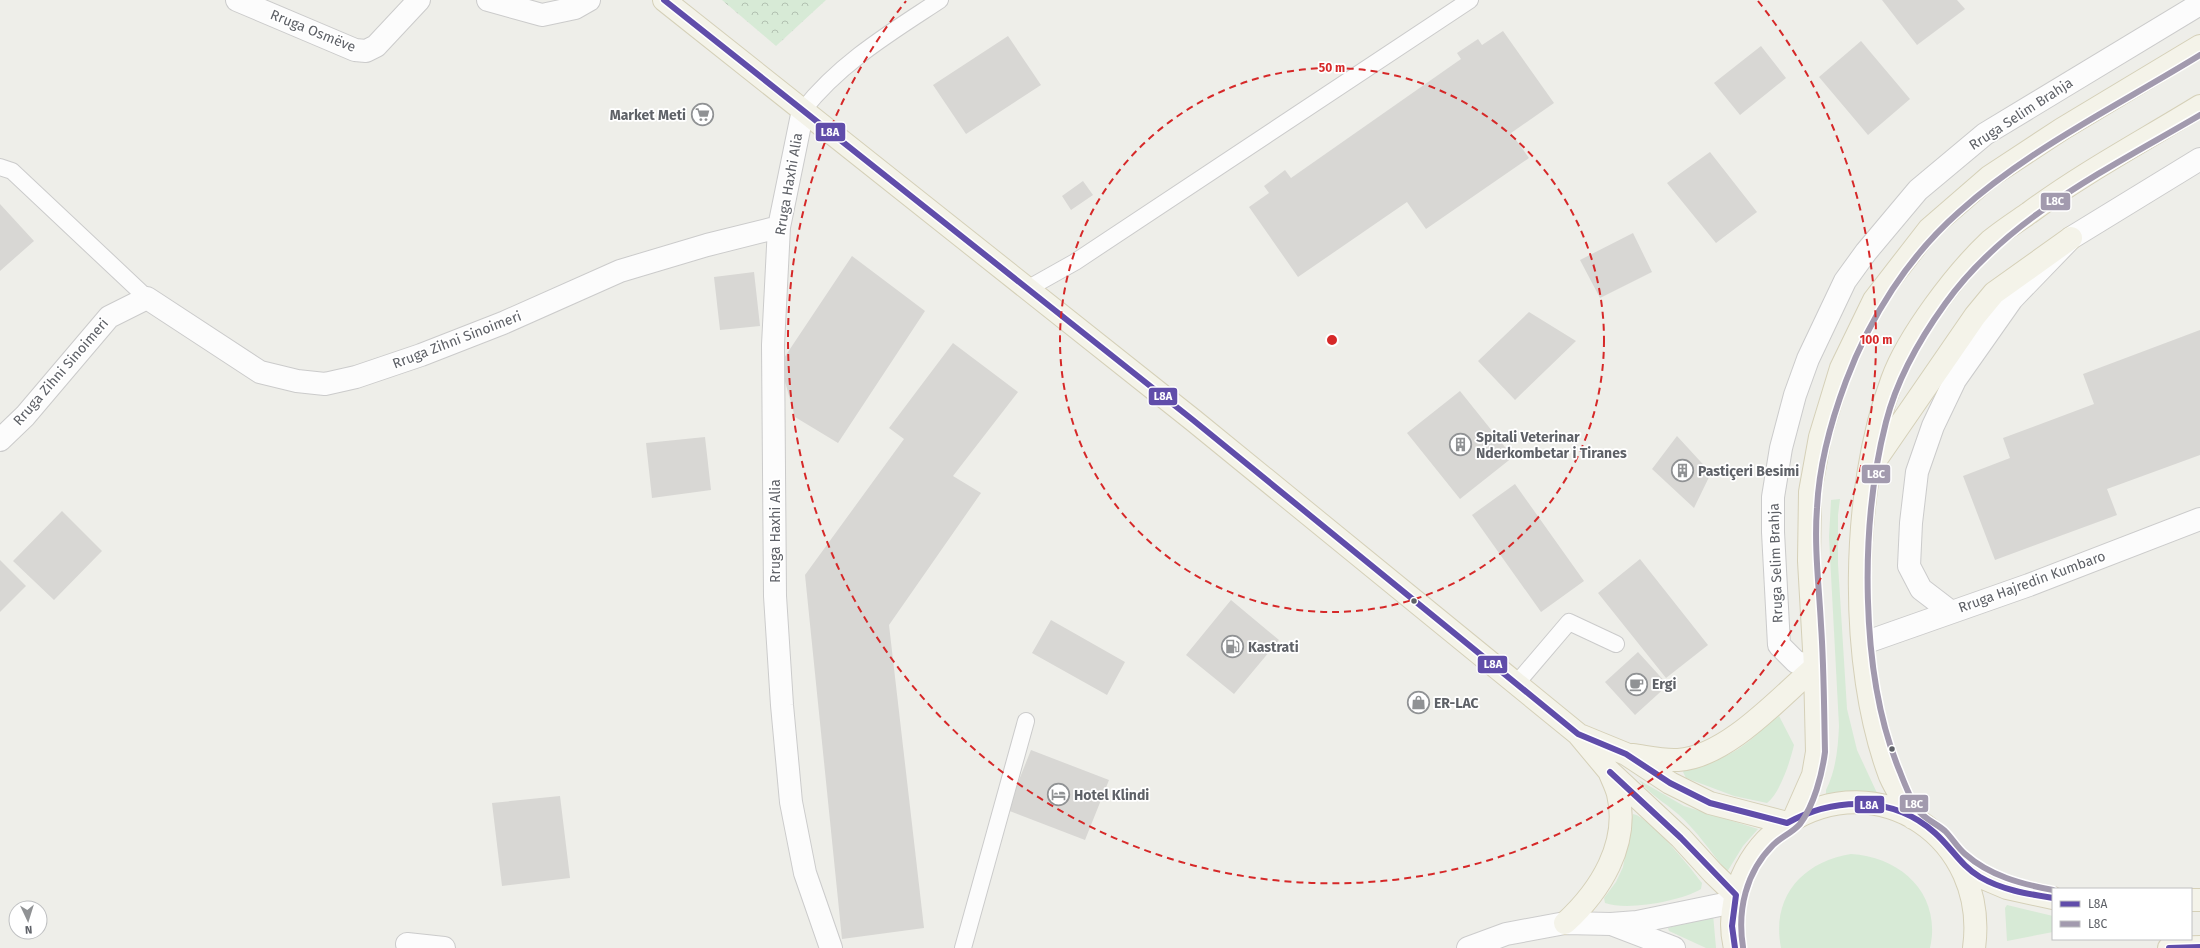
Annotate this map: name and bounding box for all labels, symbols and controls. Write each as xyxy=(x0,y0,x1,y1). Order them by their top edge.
street label: Rruga Osmëve xyxy=(268,6,358,56)
text: 50 m xyxy=(1319,61,1345,75)
street label: Rruga Selim Brahja xyxy=(1966,74,2076,154)
supermarket icon: Market Meti xyxy=(689,102,715,128)
place label: Market Meti xyxy=(610,107,686,124)
line badge: L8A xyxy=(815,122,846,142)
text: L8A xyxy=(821,126,840,139)
street label: Rruga Haxhi Alia xyxy=(772,131,806,237)
line badge: L8C xyxy=(2040,192,2071,211)
text: L8C xyxy=(2046,195,2065,208)
street label: Rruga Zihni Sinoimeri xyxy=(390,308,524,372)
street label: Rruga Zihni Sinoimeri xyxy=(10,315,112,429)
centre of rings xyxy=(1325,333,1339,347)
text: 100 m xyxy=(1860,333,1892,347)
line badge: L8A xyxy=(1148,387,1178,406)
text: L8A xyxy=(1154,390,1173,403)
place label: Spitali Veterinar Nderkombetar i Tiranes xyxy=(1476,429,1627,462)
building icon: Spitali Veterinar Nderkombetar i Tiranes xyxy=(1447,432,1473,458)
building icon: Pastiçeri Besimi xyxy=(1669,458,1695,484)
place label: Pastiçeri Besimi xyxy=(1698,463,1799,481)
line badge: L8C xyxy=(1861,464,1891,484)
text: L8C xyxy=(1867,468,1886,481)
street label: Rruga Haxhi Alia xyxy=(767,479,784,583)
street label: Rruga Selim Brahja xyxy=(1765,503,1787,623)
street label: Rruga Hajredin Kumbaro xyxy=(1956,547,2108,617)
unlabelled marker xyxy=(1409,596,1419,606)
fuel station icon: Kastrati xyxy=(1219,634,1245,660)
place label: Kastrati xyxy=(1248,639,1299,656)
line badge: L8A xyxy=(1477,655,1508,674)
text: L8A xyxy=(1484,658,1503,671)
cafe icon: Ergi xyxy=(1623,671,1649,697)
place label: Ergi xyxy=(1652,676,1676,693)
shop icon: ER-LAC xyxy=(1405,690,1431,716)
place label: ER-LAC xyxy=(1434,695,1479,712)
unlabelled marker xyxy=(1887,744,1897,754)
hotel icon: Hotel Klindi xyxy=(1045,782,1071,808)
place label: Hotel Klindi xyxy=(1074,787,1149,804)
line badge: L8C xyxy=(1899,794,1929,813)
line badge: L8A xyxy=(1854,795,1885,814)
text: L8C xyxy=(1905,798,1924,811)
text: L8A xyxy=(1860,799,1879,812)
legend xyxy=(2052,888,2192,940)
text: L8A xyxy=(2088,897,2107,911)
north arrow xyxy=(8,900,48,940)
text: L8C xyxy=(2088,917,2107,931)
text: N xyxy=(25,923,33,936)

